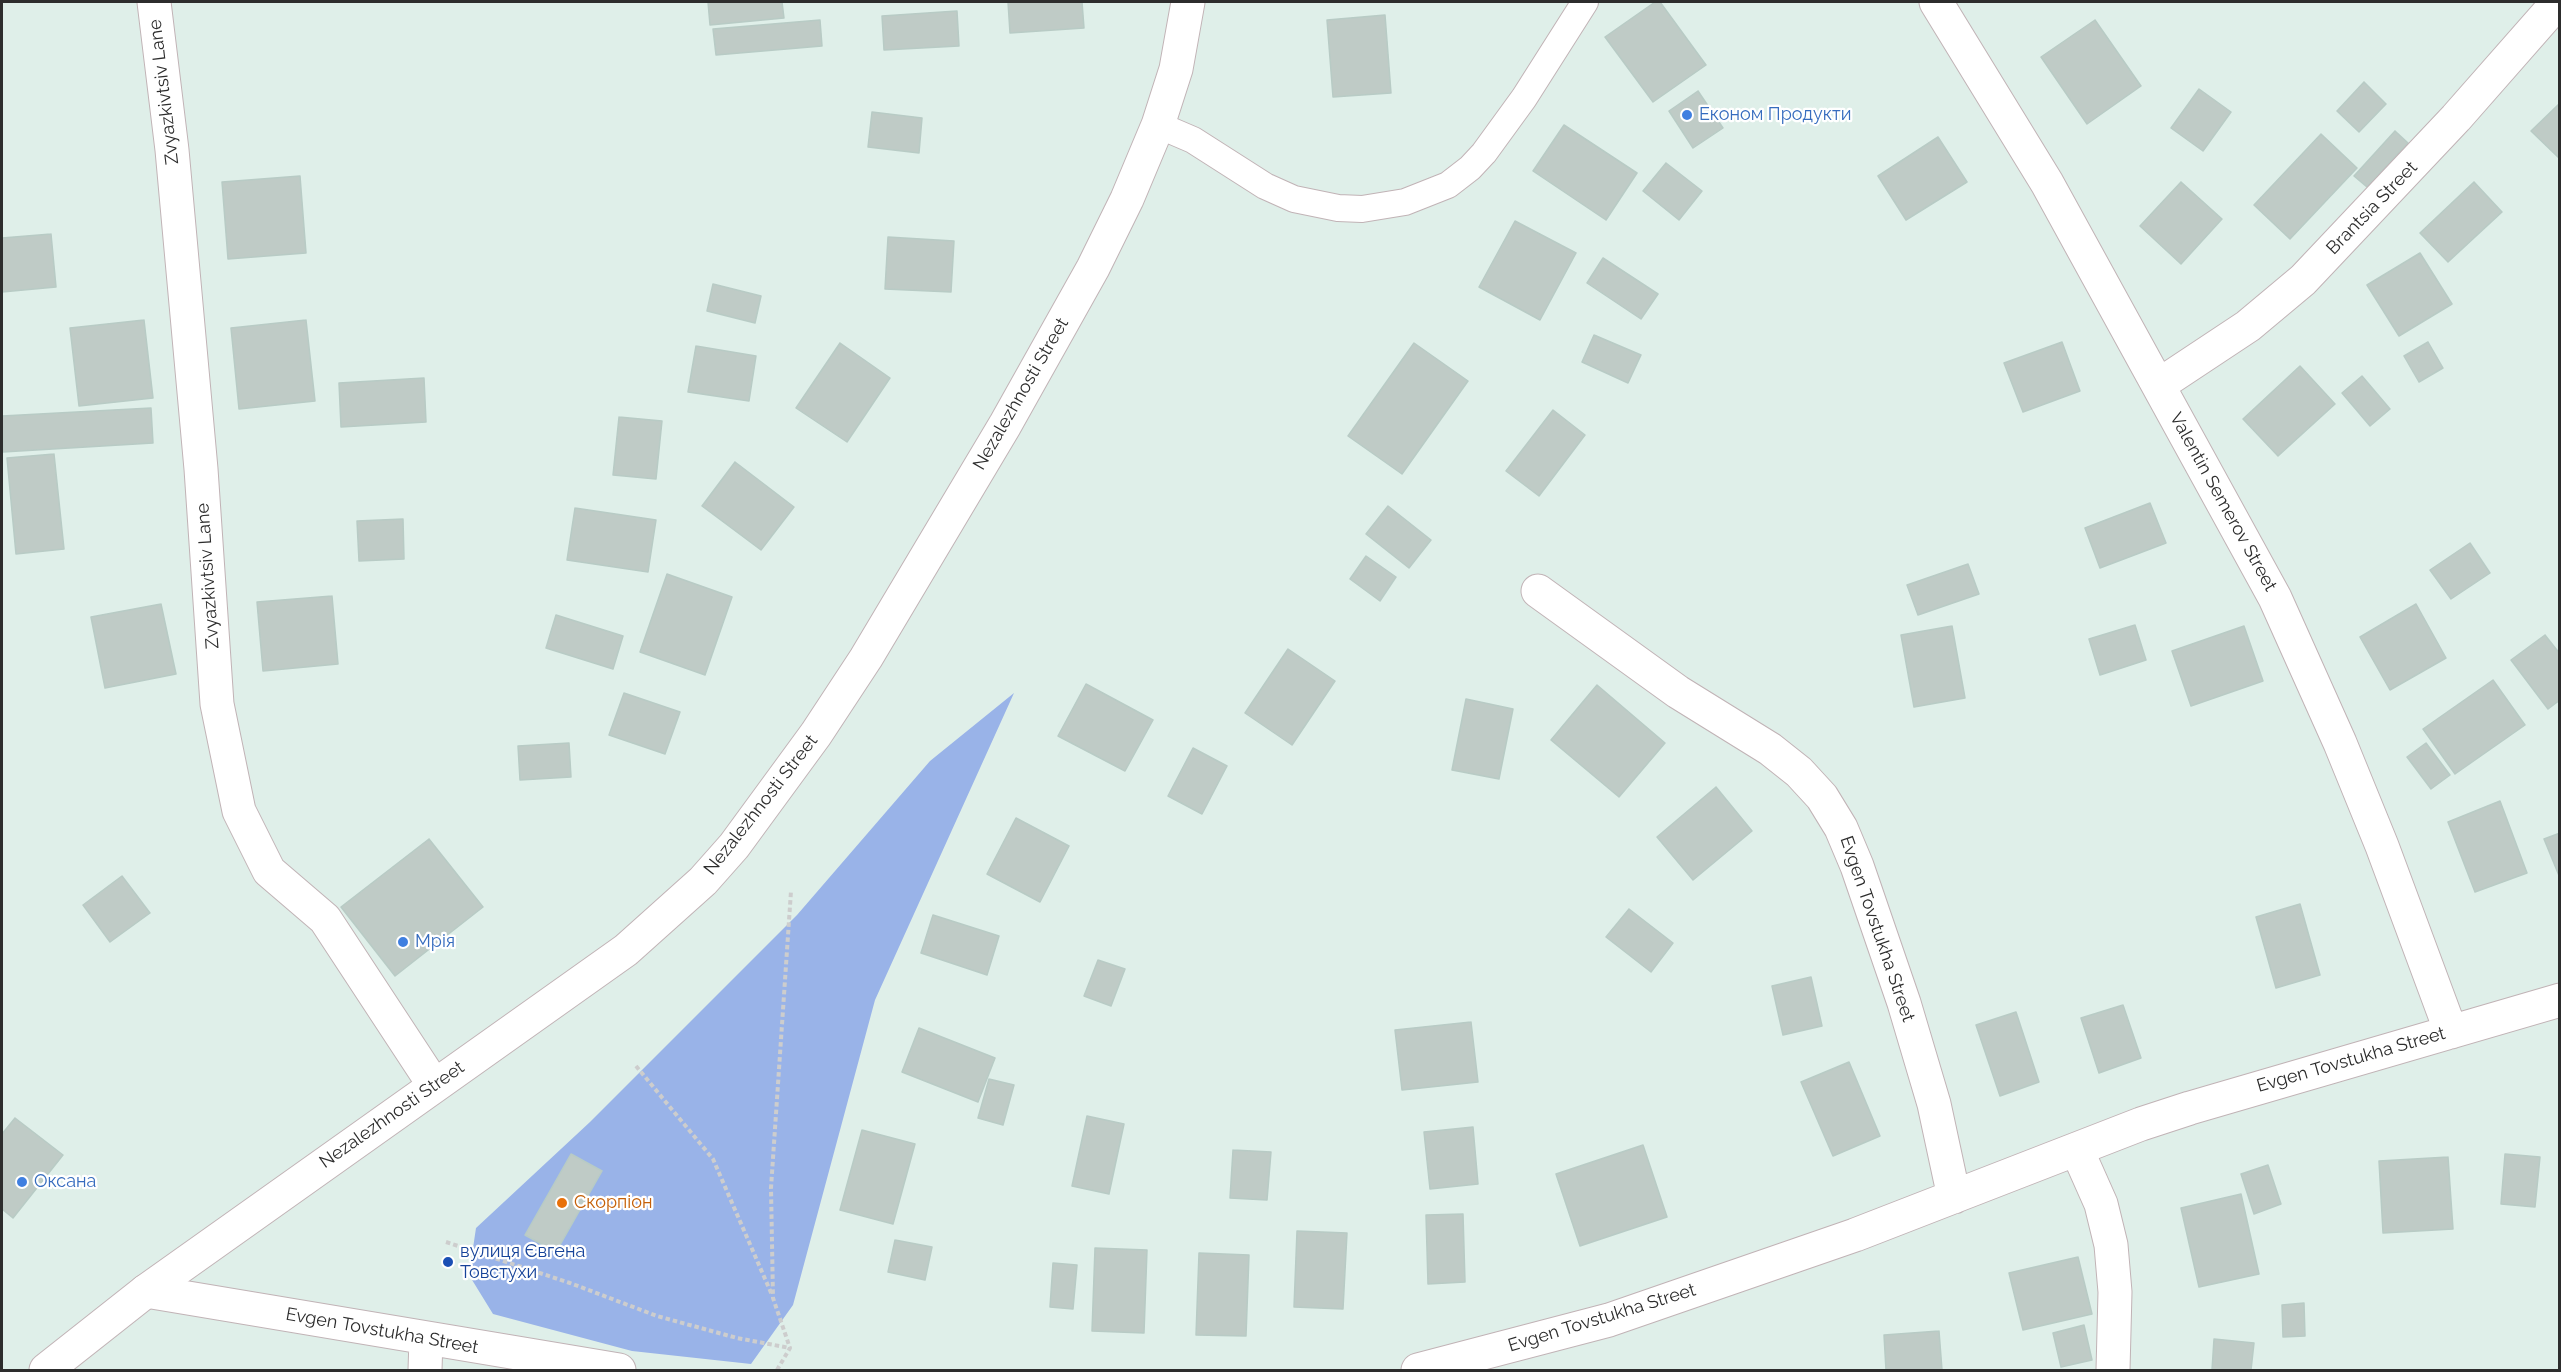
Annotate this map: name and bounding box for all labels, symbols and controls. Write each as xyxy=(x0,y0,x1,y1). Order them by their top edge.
street label: Zvyazkivtsiv Lane xyxy=(144,18,184,166)
place label: Економ Продукти xyxy=(1699,104,1851,126)
marker: Економ Продукти xyxy=(1680,108,1694,122)
street label: Brantsia Street xyxy=(2322,157,2422,259)
street label: Nezalezhnosti Street xyxy=(969,314,1073,474)
street label: Valentin Semerov Street xyxy=(2165,409,2281,595)
street label: Zvyazkivtsiv Lane xyxy=(192,502,224,650)
street label: Nezalezhnosti Street xyxy=(700,731,822,879)
street label: Evgen Tovstukha Street xyxy=(1835,833,1919,1025)
place label: Мрія xyxy=(415,931,455,953)
marker: Мрія xyxy=(396,935,410,949)
street label: Evgen Tovstukha Street xyxy=(2254,1023,2448,1097)
street label: Nezalezhnosti Street xyxy=(315,1057,469,1173)
place label: Оксана xyxy=(34,1171,96,1193)
marker: Оксана xyxy=(15,1175,29,1189)
place label: Скорпіон xyxy=(574,1192,652,1214)
marker: Скорпіон xyxy=(555,1196,569,1210)
place label: вулиця Євгена Товстухи xyxy=(460,1241,585,1284)
marker: вулиця Євгена Товстухи xyxy=(441,1255,455,1269)
street label: Evgen Tovstukha Street xyxy=(1506,1279,1698,1357)
street label: Evgen Tovstukha Street xyxy=(284,1303,480,1359)

